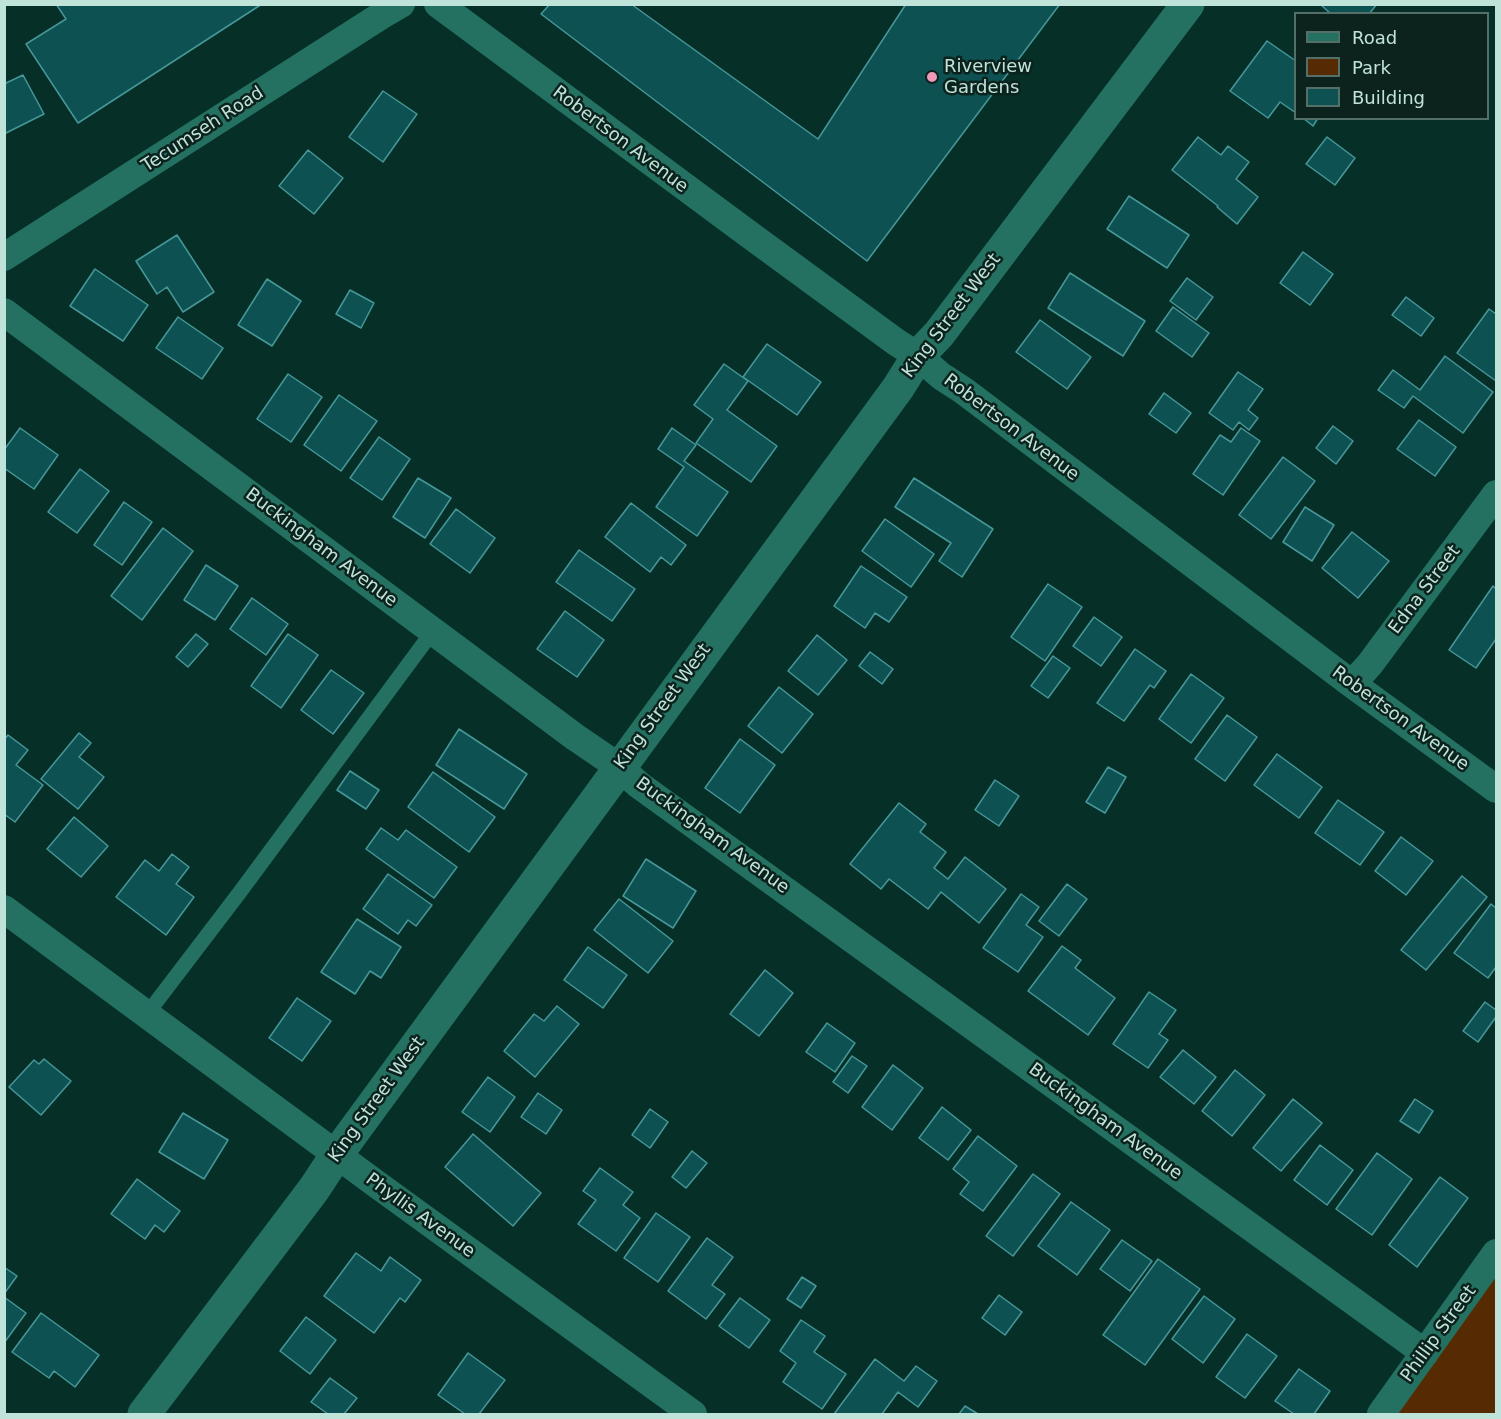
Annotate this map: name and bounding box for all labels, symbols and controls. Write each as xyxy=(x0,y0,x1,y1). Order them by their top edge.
legend xyxy=(1294,12,1489,120)
text: Road xyxy=(1352,27,1397,48)
place label: Riverview Gardens xyxy=(944,56,1032,98)
text: Park xyxy=(1352,57,1391,78)
marker: Riverview Gardens xyxy=(925,70,939,84)
street label: Robertson Avenue xyxy=(548,82,692,198)
street label: Tecumseh Road xyxy=(138,83,268,177)
text: Building xyxy=(1352,87,1425,108)
street label: King Street West xyxy=(898,250,1006,382)
street label: Robertson Avenue xyxy=(939,370,1083,486)
street label: Buckingham Avenue xyxy=(241,484,401,612)
street label: Edna Street xyxy=(1385,541,1465,639)
street label: King Street West xyxy=(610,640,716,774)
street label: Robertson Avenue xyxy=(1327,662,1473,776)
street label: Buckingham Avenue xyxy=(631,773,793,899)
street label: King Street West xyxy=(324,1033,430,1167)
street label: Buckingham Avenue xyxy=(1024,1059,1186,1185)
street label: Phyllis Avenue xyxy=(361,1169,479,1263)
street label: Phillip Street xyxy=(1397,1281,1481,1387)

